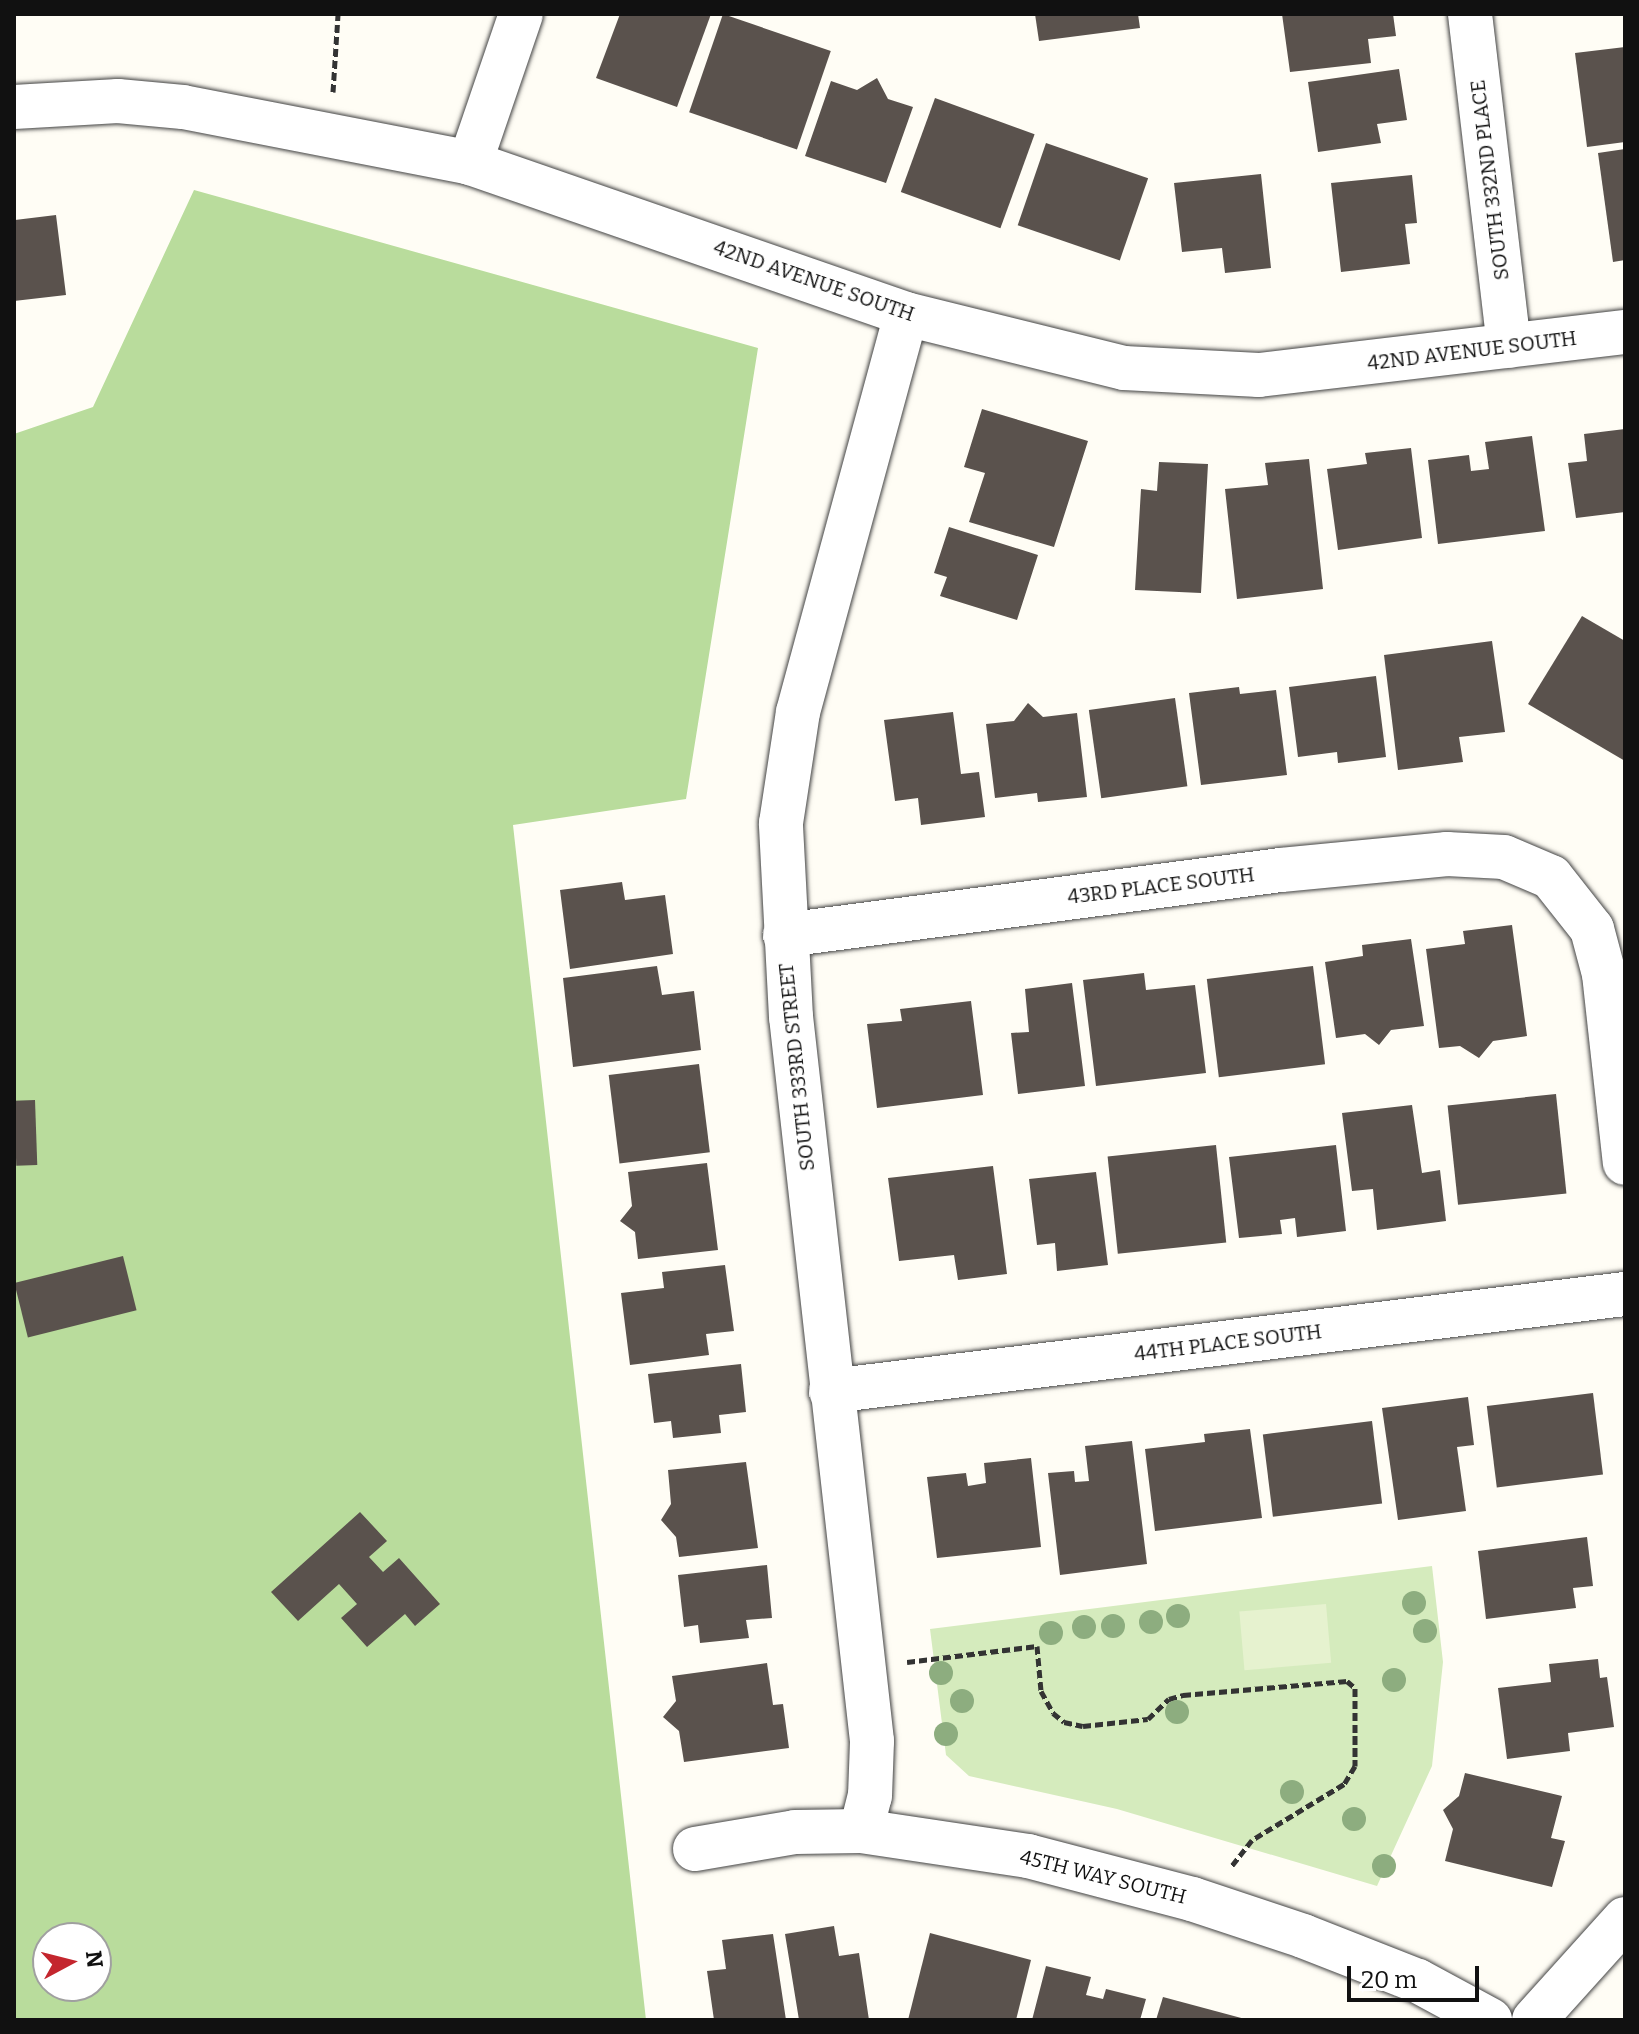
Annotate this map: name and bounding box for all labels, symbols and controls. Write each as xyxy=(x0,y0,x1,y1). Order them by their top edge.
street label: SOUTH 332ND PLACE xyxy=(1466,78,1514,282)
street label: 42ND AVENUE SOUTH xyxy=(710,235,918,327)
street label: 42ND AVENUE SOUTH xyxy=(1366,326,1578,376)
street label: 43RD PLACE SOUTH xyxy=(1066,863,1256,909)
street label: SOUTH 333RD STREET xyxy=(774,962,820,1172)
street label: 44TH PLACE SOUTH xyxy=(1133,1320,1323,1366)
street label: 45TH WAY SOUTH xyxy=(1017,1845,1189,1909)
north arrow xyxy=(32,1922,112,2002)
text: N xyxy=(80,1949,109,1969)
scale bar xyxy=(1351,1950,1483,2000)
text: 20 m xyxy=(1361,1966,1417,1994)

